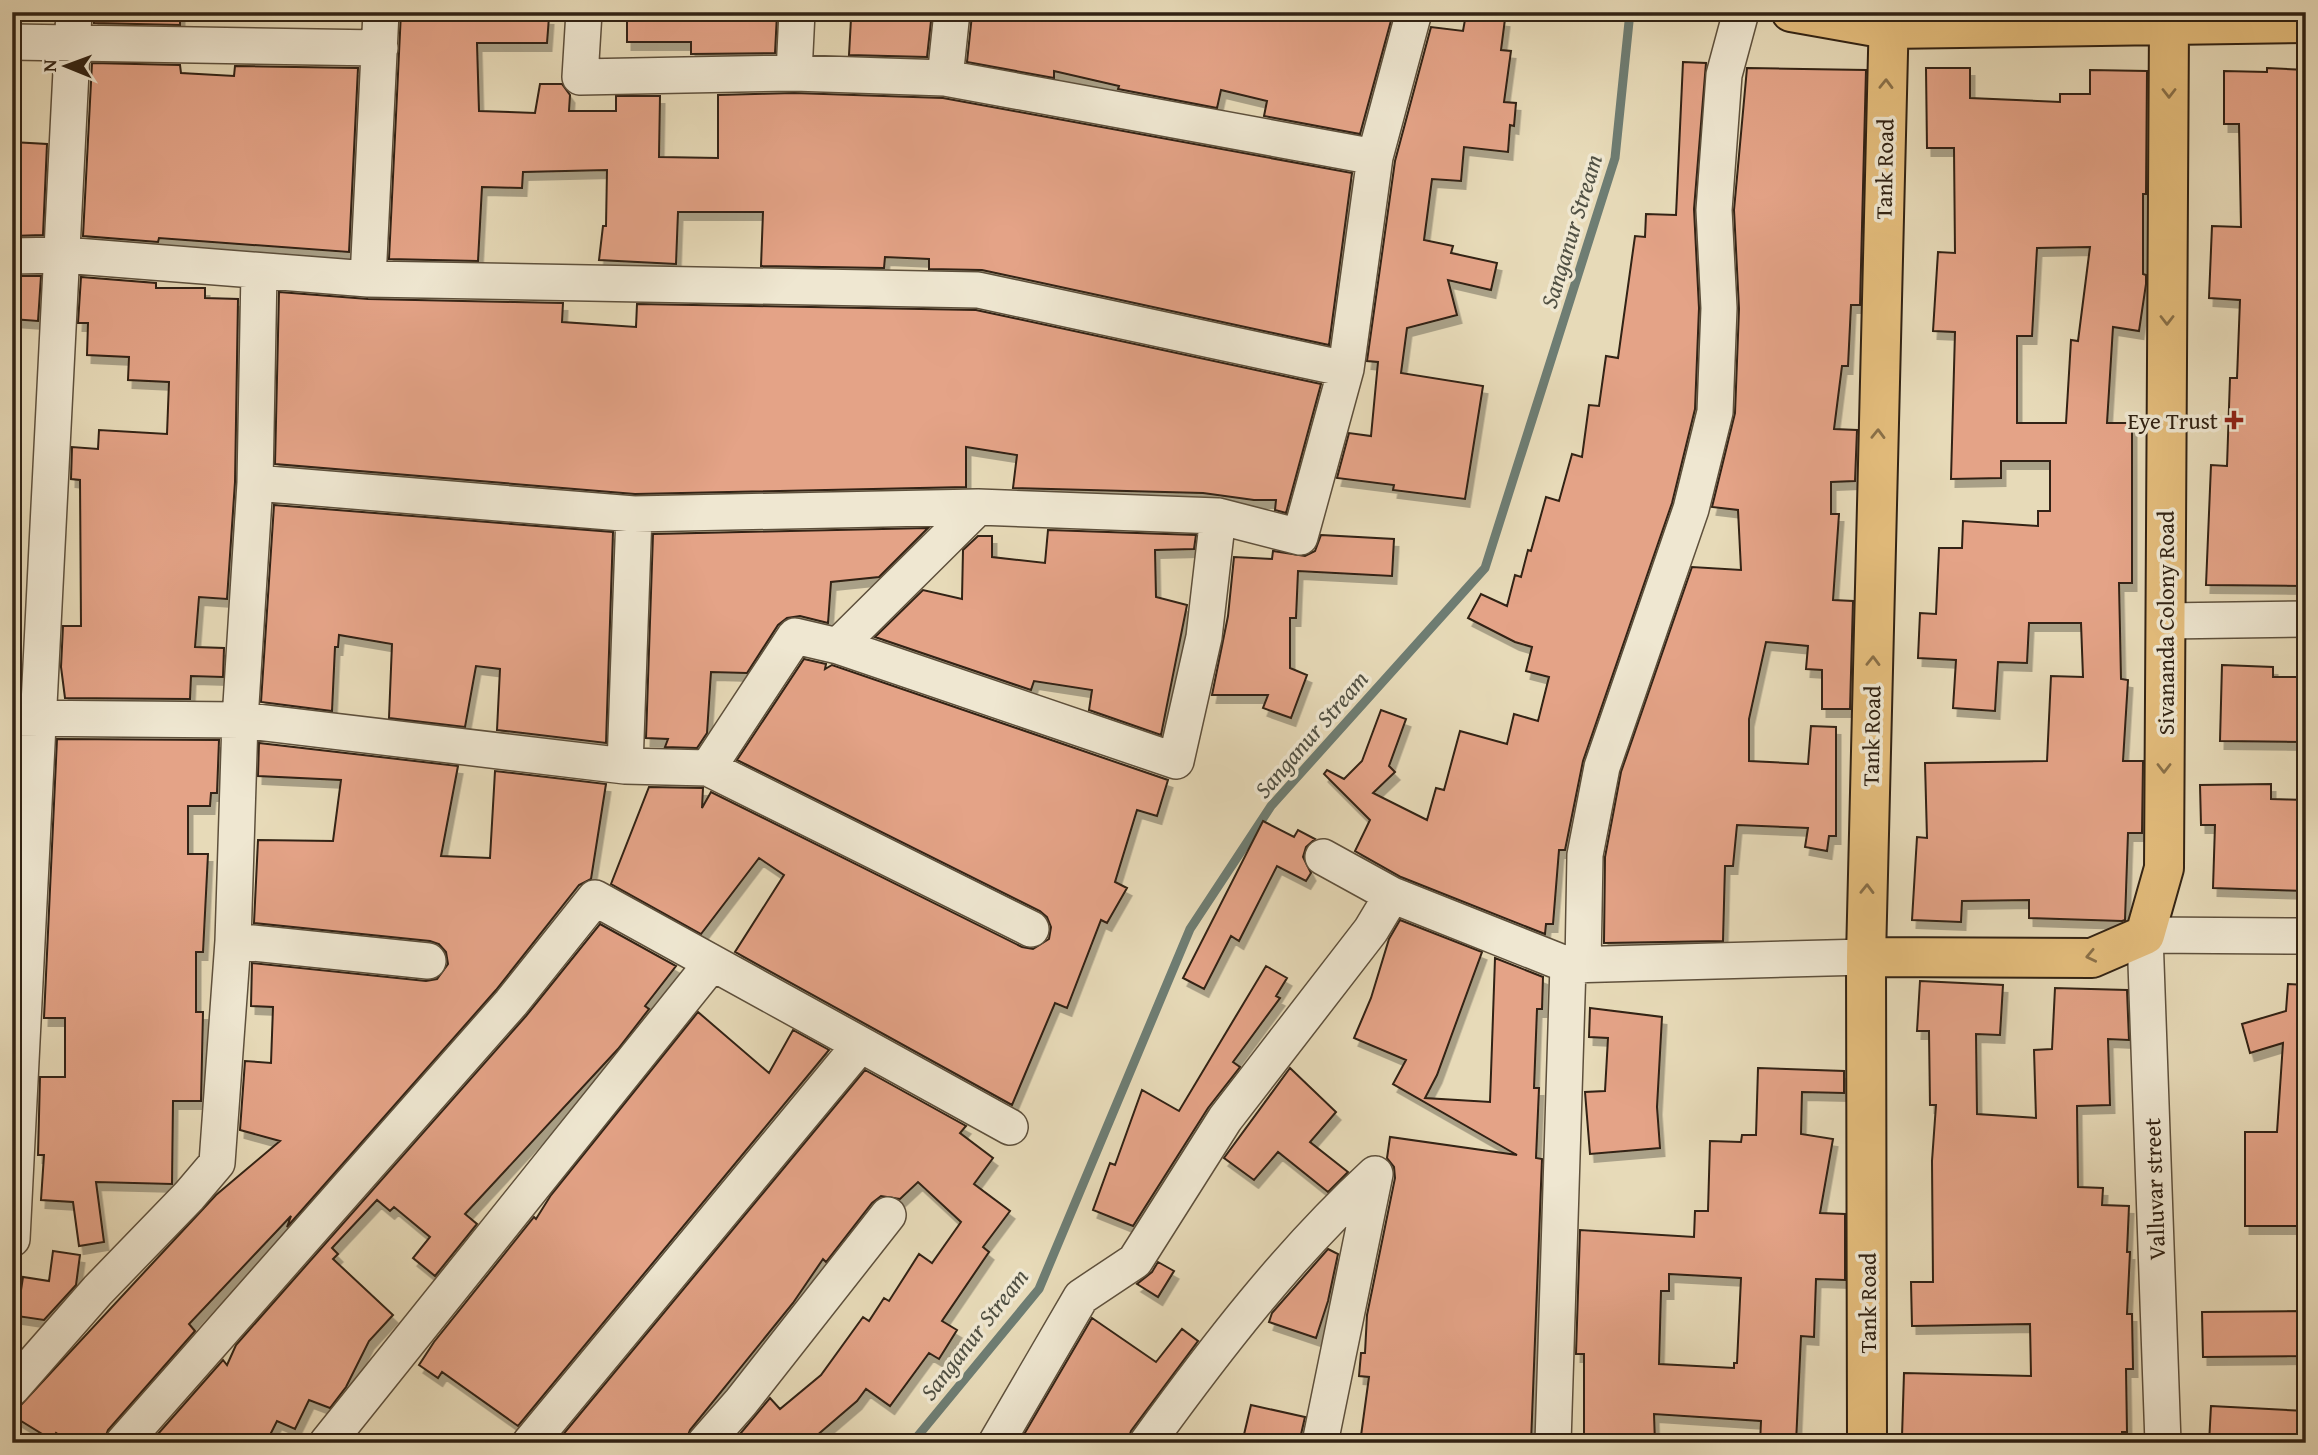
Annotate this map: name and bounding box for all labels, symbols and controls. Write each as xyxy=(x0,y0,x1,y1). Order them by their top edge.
north arrow xyxy=(32,32,102,102)
text: N xyxy=(35,59,63,72)
one-way arrow xyxy=(1878,78,1894,89)
one-way arrow xyxy=(2161,88,2177,99)
street label: Tank Road xyxy=(1867,118,1901,220)
water label: Sanganur Stream xyxy=(1531,150,1611,312)
one-way arrow xyxy=(2159,316,2175,326)
place label: Eye Trust xyxy=(2127,404,2218,437)
marker: Eye Trust xyxy=(2224,410,2244,430)
one-way arrow xyxy=(1870,428,1886,439)
street label: Sivananda Colony Road xyxy=(2149,510,2182,735)
one-way arrow xyxy=(1865,655,1880,666)
water label: Sanganur Stream xyxy=(1246,662,1376,806)
street label: Tank Road xyxy=(1854,685,1888,787)
one-way arrow xyxy=(2156,764,2172,774)
one-way arrow xyxy=(1860,883,1875,894)
one-way arrow xyxy=(2086,948,2097,963)
street label: Valluvar street xyxy=(2135,1117,2173,1261)
street label: Tank Road xyxy=(1851,1252,1884,1353)
water label: Sanganur Stream xyxy=(911,1260,1037,1408)

